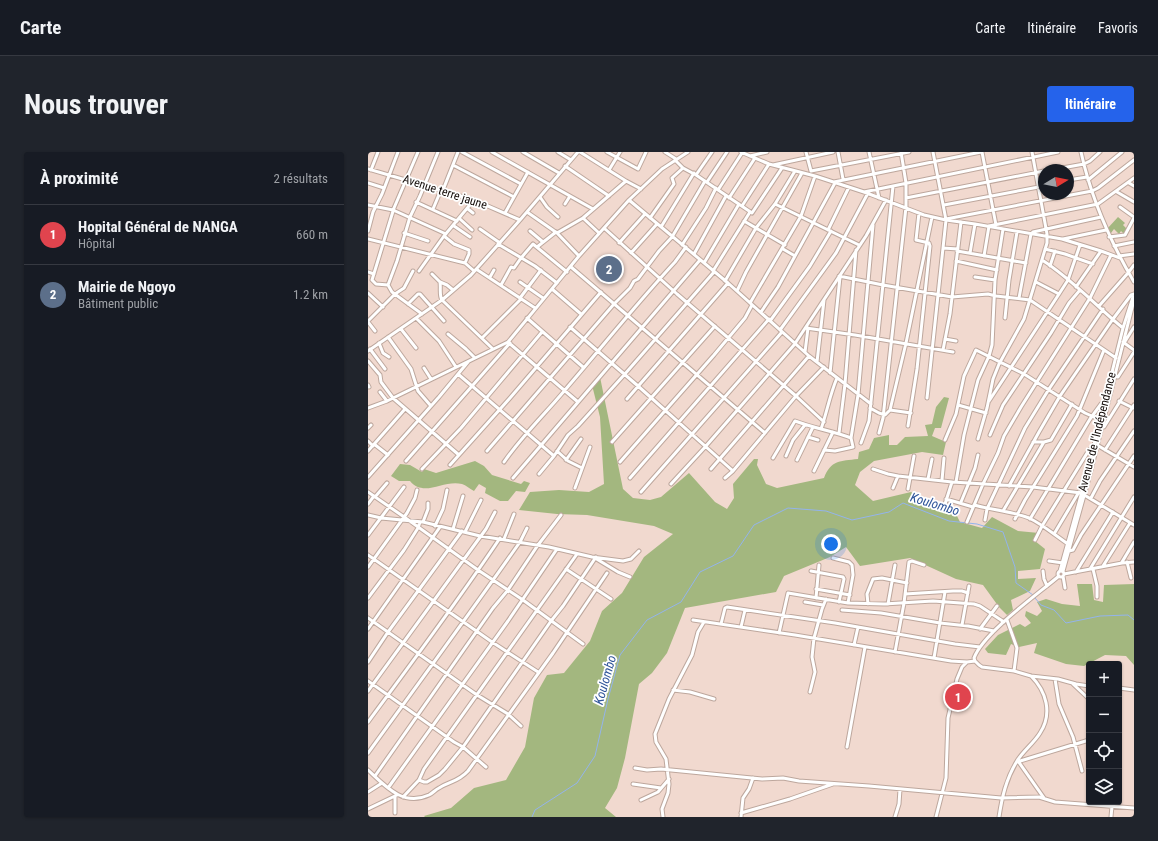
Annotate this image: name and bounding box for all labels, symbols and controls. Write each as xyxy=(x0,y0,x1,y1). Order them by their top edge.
text: Carte xyxy=(20,16,61,39)
text: Carte xyxy=(975,20,1005,36)
text: Itinéraire xyxy=(1027,20,1076,36)
text: Favoris xyxy=(1098,20,1138,36)
button: Itinéraire xyxy=(1047,86,1134,122)
text: Nous trouver xyxy=(24,88,168,121)
north arrow xyxy=(1038,164,1074,200)
text: À proximité xyxy=(40,168,118,188)
text: 2 résultats xyxy=(274,171,328,186)
street label: Avenue terre jaune xyxy=(401,172,489,212)
text: Hopital Général de NANGA xyxy=(78,218,238,236)
text: 1 xyxy=(50,227,56,242)
text: 660 m xyxy=(296,227,328,242)
text: Hôpital xyxy=(78,236,115,251)
pin: 2 xyxy=(596,254,622,284)
text: Mairie de Ngoyo xyxy=(78,278,176,296)
text: 2 xyxy=(50,287,56,302)
text: 1.2 km xyxy=(293,287,328,302)
text: Bâtiment public xyxy=(78,296,158,311)
street label: Avenue de l'Indépendance xyxy=(1075,370,1119,493)
water label: Koulombo xyxy=(909,489,961,519)
your location xyxy=(821,534,841,554)
water label: Koulombo xyxy=(591,654,619,706)
map controls xyxy=(1086,661,1122,805)
button: + xyxy=(1086,661,1122,697)
pin: 1 xyxy=(945,682,971,712)
button: − xyxy=(1086,697,1122,733)
button: locate xyxy=(1086,733,1122,769)
button: layers xyxy=(1086,769,1122,805)

